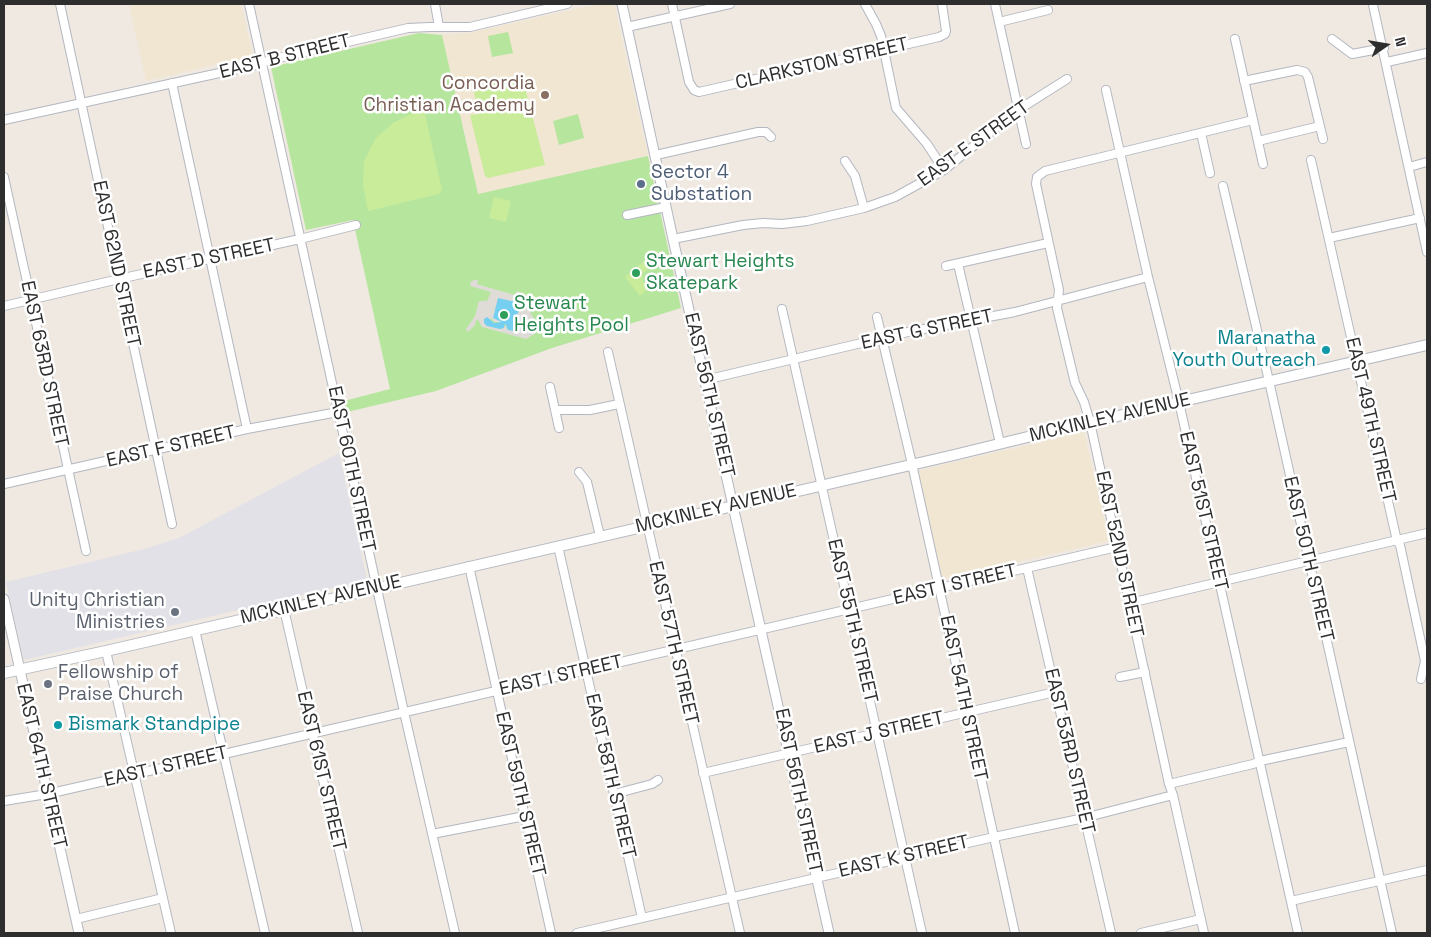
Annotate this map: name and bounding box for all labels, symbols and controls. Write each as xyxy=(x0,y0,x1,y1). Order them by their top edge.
north arrow xyxy=(1361,20,1411,70)
street label: EAST B STREET xyxy=(217,30,353,84)
street label: CLARKSTON STREET xyxy=(733,33,911,95)
text: N xyxy=(1391,35,1410,48)
place label: Concordia Christian Academy xyxy=(363,73,535,117)
marker: Concordia Christian Academy xyxy=(539,89,551,101)
street label: EAST E STREET xyxy=(914,96,1034,192)
place label: Sector 4 Substation xyxy=(651,162,752,206)
marker: Sector 4 Substation xyxy=(635,178,647,190)
street label: EAST 62ND STREET xyxy=(87,179,145,349)
street label: EAST D STREET xyxy=(141,234,277,284)
place label: Stewart Heights Skatepark xyxy=(646,251,795,295)
marker: Stewart Heights Skatepark xyxy=(630,267,642,279)
street label: EAST 63RD STREET xyxy=(15,279,73,449)
place label: Stewart Heights Pool xyxy=(514,293,629,337)
street label: EAST G STREET xyxy=(859,305,995,355)
marker: Stewart Heights Pool xyxy=(498,309,510,321)
street label: EAST 56TH STREET xyxy=(679,311,739,479)
place label: Maranatha Youth Outreach xyxy=(1173,328,1316,372)
street label: EAST 49TH STREET xyxy=(1340,335,1400,505)
marker: Maranatha Youth Outreach xyxy=(1320,344,1332,356)
street label: EAST 60TH STREET xyxy=(322,384,380,554)
street label: MCKINLEY AVENUE xyxy=(1027,388,1193,448)
street label: EAST F STREET xyxy=(104,421,238,473)
street label: EAST 51ST STREET xyxy=(1174,429,1232,593)
street label: EAST 52ND STREET xyxy=(1090,469,1148,639)
street label: EAST 50TH STREET xyxy=(1278,474,1338,644)
street label: MCKINLEY AVENUE xyxy=(633,479,799,539)
street label: EAST 55TH STREET xyxy=(822,537,882,705)
street label: EAST 57TH STREET xyxy=(643,559,703,727)
street label: EAST I STREET xyxy=(891,560,1019,610)
street label: MCKINLEY AVENUE xyxy=(238,570,404,630)
place label: Unity Christian Ministries xyxy=(29,590,165,634)
marker: Unity Christian Ministries xyxy=(169,606,181,618)
street label: EAST 54TH STREET xyxy=(934,613,992,783)
street label: EAST I STREET xyxy=(497,651,625,701)
place label: Fellowship of Praise Church xyxy=(58,662,183,706)
street label: EAST 53RD STREET xyxy=(1039,666,1099,836)
marker: Fellowship of Praise Church xyxy=(42,678,54,690)
street label: EAST 64TH STREET xyxy=(11,681,71,851)
street label: EAST 61ST STREET xyxy=(292,689,350,853)
street label: EAST 58TH STREET xyxy=(580,691,640,861)
street label: EAST 56TH STREET xyxy=(769,706,827,876)
street label: EAST J STREET xyxy=(812,707,946,759)
street label: EAST 59TH STREET xyxy=(490,710,550,878)
place label: Bismark Standpipe xyxy=(68,714,240,736)
marker: Bismark Standpipe xyxy=(52,719,64,731)
street label: EAST I STREET xyxy=(102,742,230,792)
street label: EAST K STREET xyxy=(837,831,971,883)

